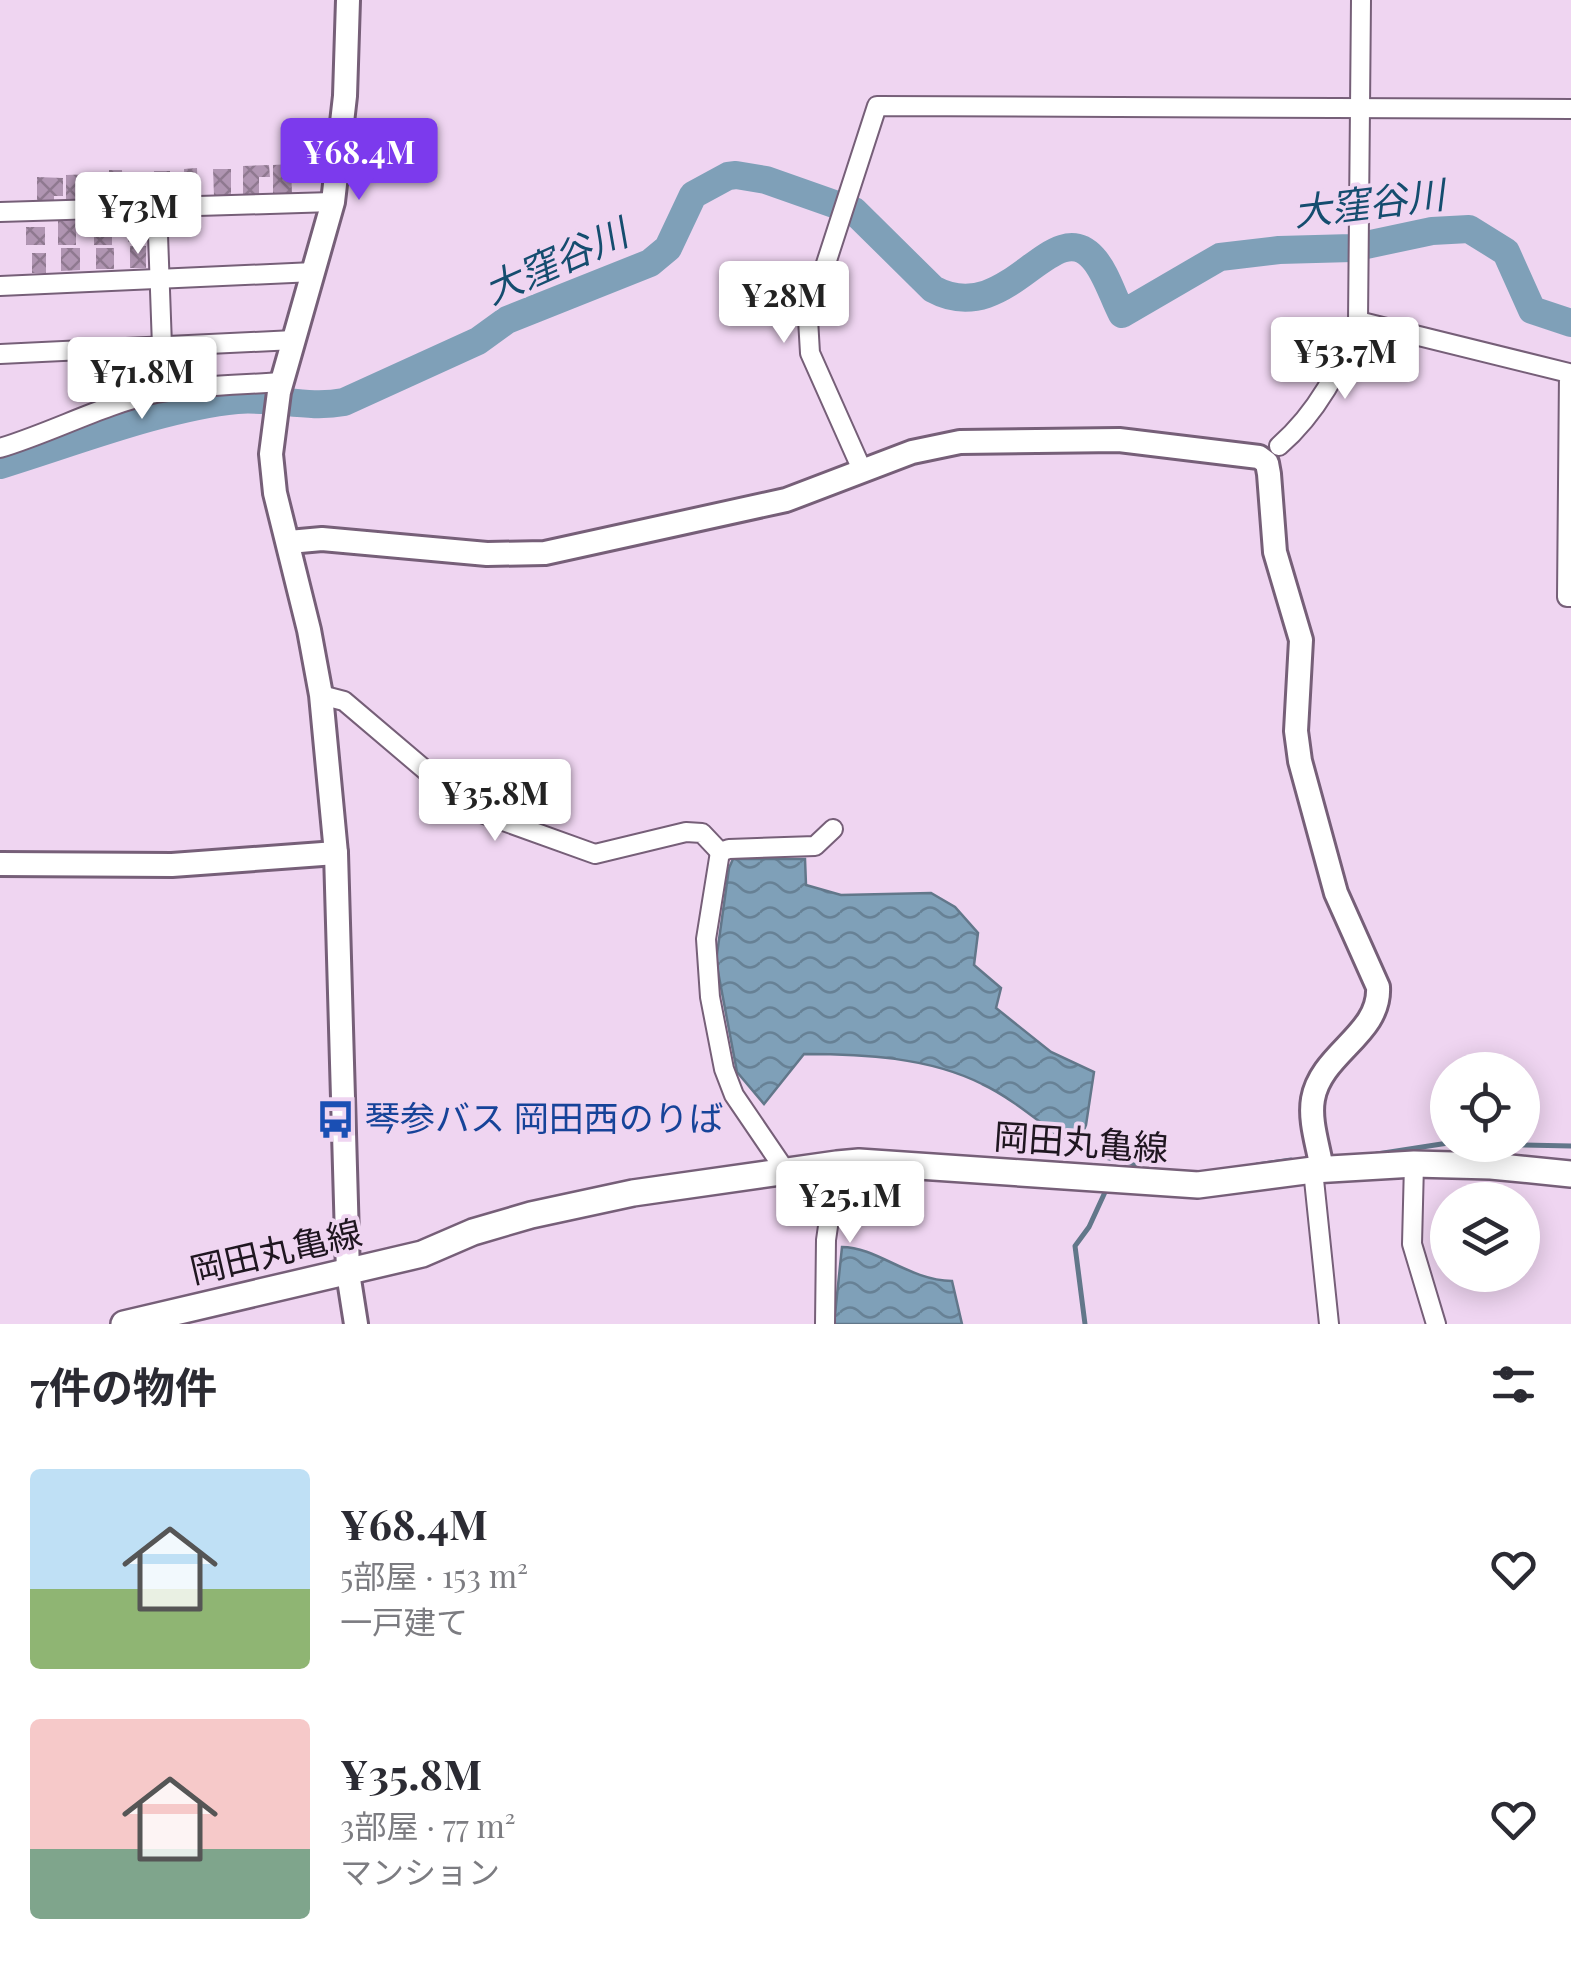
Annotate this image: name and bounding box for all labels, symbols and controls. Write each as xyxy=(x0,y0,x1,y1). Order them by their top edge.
pin: ¥68.4M xyxy=(278,118,440,203)
text: ¥68.4M xyxy=(303,129,415,172)
water label: 大窪谷川 xyxy=(1290,166,1451,236)
pin: ¥73M xyxy=(79,172,197,257)
text: ¥73M xyxy=(97,183,179,226)
water label: 大窪谷川 xyxy=(475,204,638,314)
pin: ¥28M xyxy=(725,261,843,346)
text: ¥28M xyxy=(741,272,827,315)
pin: ¥53.7M xyxy=(1264,317,1426,402)
text: ¥53.7M xyxy=(1293,328,1397,371)
pin: ¥71.8M xyxy=(61,337,223,422)
text: ¥71.8M xyxy=(90,348,194,391)
pin: ¥35.8M xyxy=(414,759,576,844)
text: ¥35.8M xyxy=(441,770,549,813)
map controls xyxy=(1430,1052,1540,1292)
button: locate xyxy=(1430,1052,1540,1162)
place label: 琴参バス 岡田西のりば xyxy=(365,1093,724,1140)
bus stop icon: 琴参バス 岡田西のりば xyxy=(314,1098,356,1140)
street label: 岡田丸亀線 xyxy=(992,1111,1170,1170)
pin: ¥25.1M xyxy=(769,1161,931,1246)
text: ¥25.1M xyxy=(798,1172,902,1215)
button: layers xyxy=(1430,1182,1540,1292)
street label: 岡田丸亀線 xyxy=(185,1207,366,1292)
icon: filters xyxy=(1486,1357,1541,1412)
text: 7件の物件 xyxy=(30,1358,217,1414)
text: ¥68.4M xyxy=(340,1495,488,1551)
icon: home xyxy=(110,1509,230,1629)
icon: heart xyxy=(1486,1542,1541,1597)
text: 5部屋 · 153 m² xyxy=(340,1553,528,1596)
text: 一戸建て xyxy=(340,1599,468,1642)
text: ¥35.8M xyxy=(340,1745,482,1801)
icon: home xyxy=(110,1759,230,1879)
icon: heart xyxy=(1486,1792,1541,1847)
text: 3部屋 · 77 m² xyxy=(340,1803,516,1846)
text: マンション xyxy=(340,1849,500,1892)

